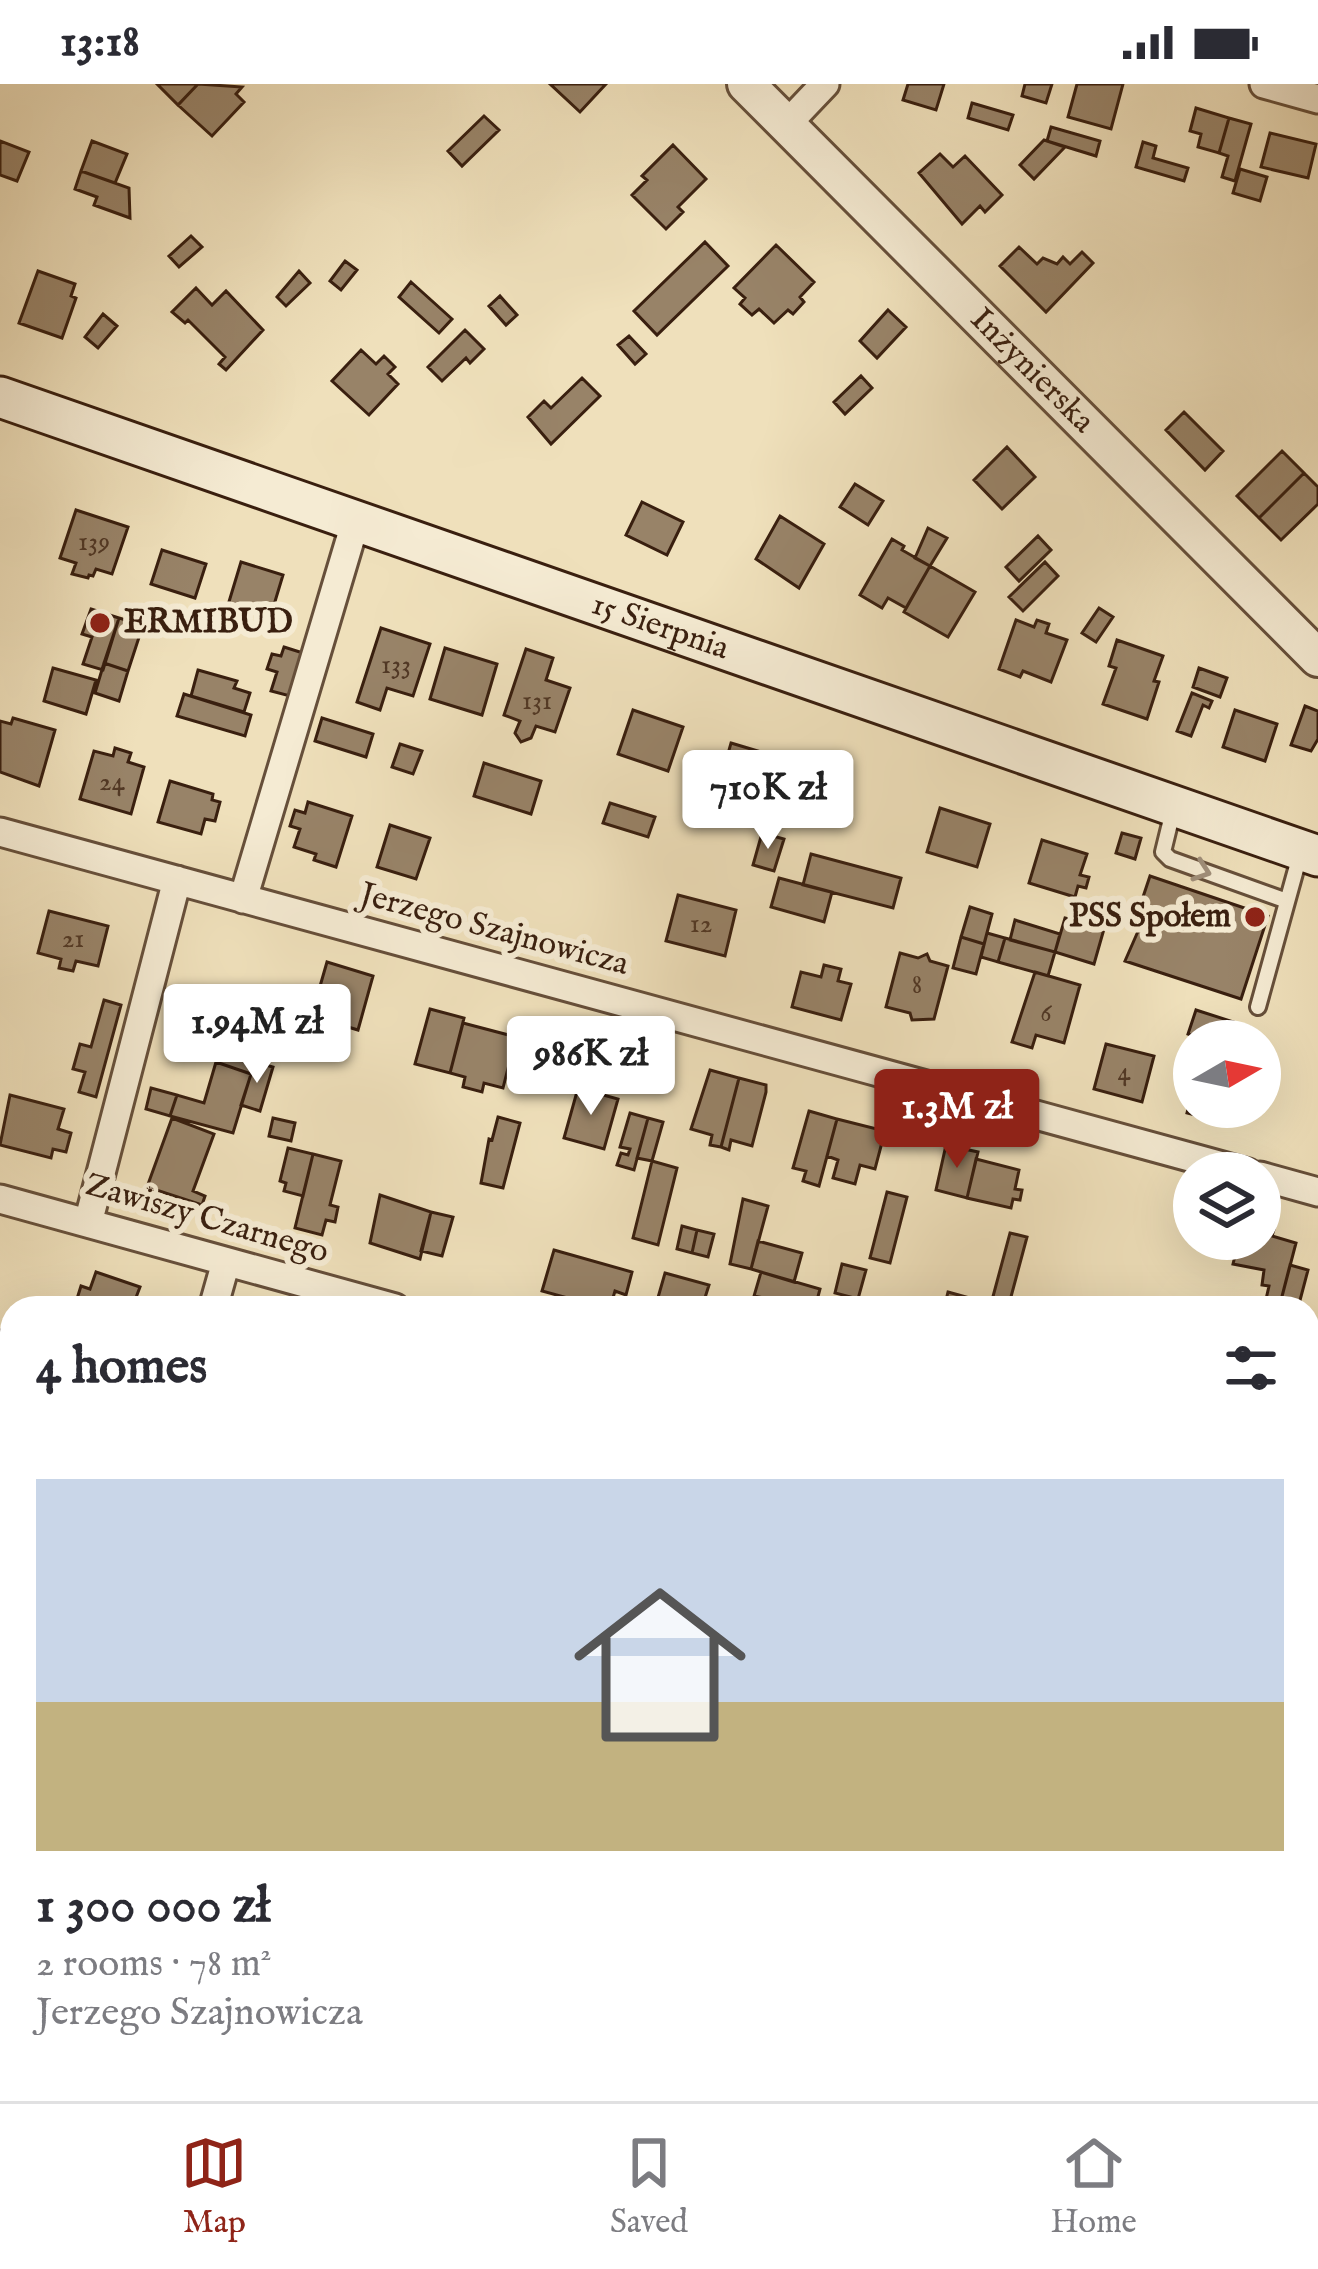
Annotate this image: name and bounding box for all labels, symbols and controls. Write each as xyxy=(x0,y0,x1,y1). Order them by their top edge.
text: 13:18 xyxy=(60,14,140,71)
street label: Inżynierska xyxy=(960,299,1104,443)
house number: 139 xyxy=(78,526,110,560)
street label: 15 Sierpnia xyxy=(586,584,735,670)
place label: ERMIBUD xyxy=(124,602,293,644)
marker: ERMIBUD xyxy=(87,610,113,636)
house number: 133 xyxy=(381,649,411,683)
house number: 131 xyxy=(522,685,552,719)
pin: 710K zł xyxy=(657,750,879,852)
text: 710K zł xyxy=(709,764,827,813)
house number: 24 xyxy=(99,766,126,800)
one-way arrow xyxy=(1190,856,1211,881)
street label: Jerzego Szajnowicza xyxy=(351,873,634,986)
place label: PSS Społem xyxy=(1069,896,1231,938)
marker: PSS Społem xyxy=(1242,904,1268,930)
house number: 12 xyxy=(690,908,712,942)
house number: 21 xyxy=(62,923,84,957)
house number: 8 xyxy=(912,969,922,1003)
pin: 1.94M zł xyxy=(133,984,381,1086)
house number: 6 xyxy=(1040,997,1052,1031)
text: 1.94M zł xyxy=(191,998,323,1047)
pin: 986K zł xyxy=(480,1016,702,1118)
north arrow xyxy=(1173,1020,1281,1128)
map controls xyxy=(1173,1020,1281,1260)
text: 986K zł xyxy=(534,1030,648,1079)
house number: 4 xyxy=(1117,1056,1131,1090)
pin: 1.3M zł xyxy=(846,1069,1068,1171)
text: 1.3M zł xyxy=(901,1083,1013,1132)
button: layers xyxy=(1173,1152,1281,1260)
street label: Zawiszy Czarnego xyxy=(81,1164,333,1274)
icon: filters xyxy=(1218,1335,1284,1401)
text: 4 homes xyxy=(36,1336,207,1401)
icon: home xyxy=(552,1557,768,1773)
text: 1 300 000 zł xyxy=(36,1875,270,1940)
text: 2 rooms · 78 m² xyxy=(36,1940,272,1989)
text: Jerzego Szajnowicza xyxy=(36,1989,363,2038)
tab: Map xyxy=(181,2130,247,2244)
tab: Saved xyxy=(610,2130,688,2244)
tab: Home xyxy=(1051,2130,1137,2244)

